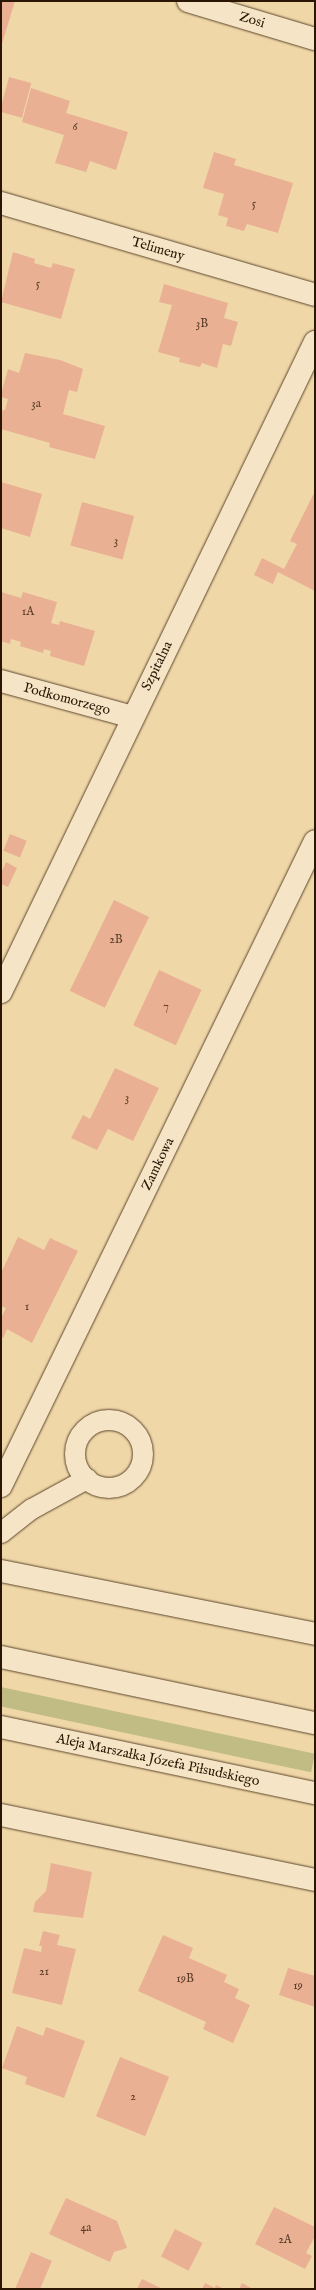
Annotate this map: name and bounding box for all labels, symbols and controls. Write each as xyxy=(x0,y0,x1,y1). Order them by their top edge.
street label: Zosi xyxy=(237,8,267,32)
house number: 6 xyxy=(72,120,78,134)
house number: 5 xyxy=(252,197,256,211)
street label: Telimeny xyxy=(130,233,186,265)
house number: 5 xyxy=(36,277,40,291)
house number: 3B xyxy=(196,317,208,331)
house number: 3a xyxy=(31,397,41,411)
house number: 3 xyxy=(114,534,118,548)
house number: 1A xyxy=(22,605,34,619)
street label: Szpitalna xyxy=(138,638,176,694)
street label: Podkomorzego xyxy=(22,679,112,719)
house number: 2B xyxy=(109,933,123,947)
house number: 7 xyxy=(163,1000,169,1014)
house number: 3 xyxy=(125,1091,129,1105)
street label: Zamkowa xyxy=(138,1135,178,1193)
house number: 1 xyxy=(25,1300,29,1314)
street label: Aleja Marszałka Józefa Piłsudskiego xyxy=(55,1730,261,1790)
house number: 21 xyxy=(39,1965,49,1979)
house number: 19B xyxy=(176,1972,194,1986)
house number: 19 xyxy=(293,1979,303,1993)
house number: 2 xyxy=(130,2090,136,2104)
house number: 4a xyxy=(80,2221,92,2235)
house number: 2A xyxy=(278,2233,292,2247)

